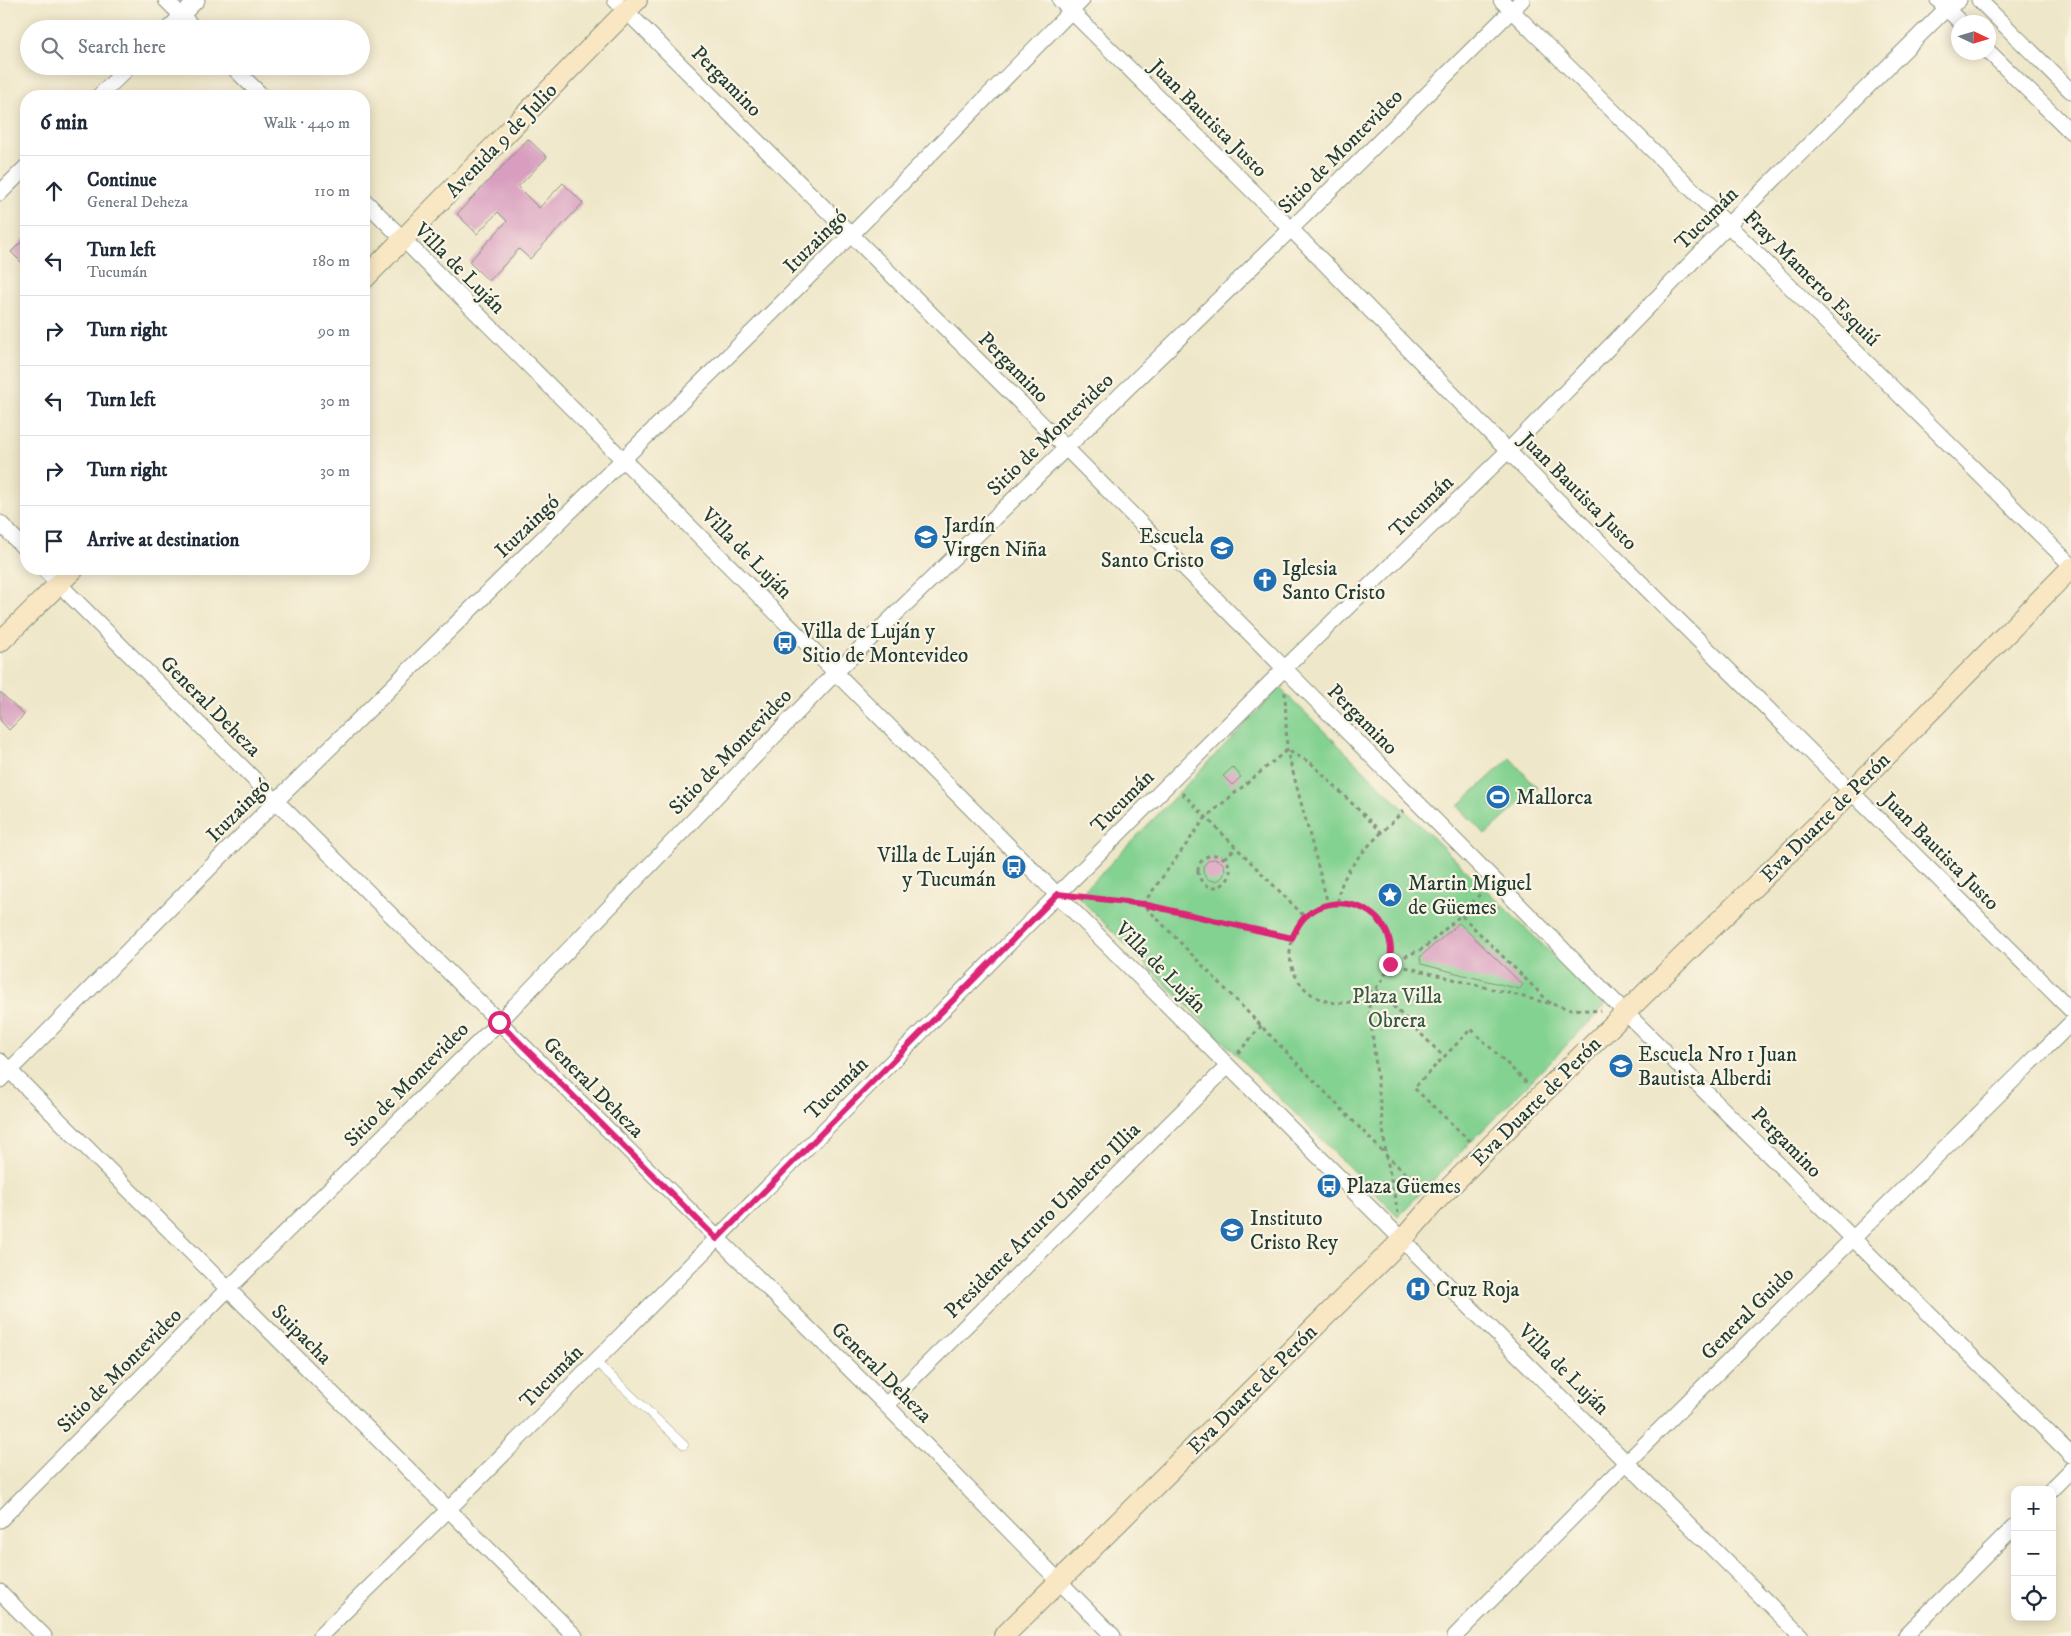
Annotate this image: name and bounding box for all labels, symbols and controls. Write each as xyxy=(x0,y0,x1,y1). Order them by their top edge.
north arrow xyxy=(1951,15,1996,60)
search box xyxy=(20,20,370,75)
icon: search xyxy=(38,34,66,62)
text: Search here xyxy=(78,36,166,59)
street label: Pergamino xyxy=(685,41,767,123)
street label: Juan Bautista Justo xyxy=(1142,53,1273,183)
street label: Avenida 9 de Julio xyxy=(440,78,563,204)
street label: Sitio de Montevideo xyxy=(1273,84,1409,220)
text: 6 min xyxy=(40,110,88,136)
text: Walk · 440 m xyxy=(264,113,350,133)
text: Continue xyxy=(87,169,157,192)
icon: ahead xyxy=(40,177,68,205)
text: 110 m xyxy=(314,181,350,201)
street label: Tucumán xyxy=(1669,181,1744,256)
text: General Deheza xyxy=(87,192,188,212)
street label: Ituzaingó xyxy=(778,204,853,279)
street label: Fray Mamerto Esquiú xyxy=(1738,205,1885,352)
street label: Villa de Luján xyxy=(408,217,510,320)
text: Turn left xyxy=(87,239,156,262)
icon: left xyxy=(40,247,68,275)
text: 180 m xyxy=(312,251,350,271)
text: Tucumán xyxy=(87,262,147,282)
icon: right xyxy=(40,317,68,345)
text: Turn right xyxy=(87,319,167,342)
text: 90 m xyxy=(318,321,350,341)
street label: Pergamino xyxy=(972,327,1054,409)
street label: Sitio de Montevideo xyxy=(982,368,1120,502)
icon: left xyxy=(40,387,68,415)
text: Turn left xyxy=(87,389,156,412)
text: 30 m xyxy=(320,391,350,411)
street label: Juan Bautista Justo xyxy=(1512,426,1643,556)
icon: right xyxy=(40,457,68,485)
text: Turn right xyxy=(87,459,167,482)
text: 30 m xyxy=(320,461,350,481)
street label: Tucumán xyxy=(1384,470,1459,544)
street label: Ituzaingó xyxy=(490,490,566,564)
street label: Villa de Luján xyxy=(695,502,797,605)
place label: Jardín Virgen Niña xyxy=(942,513,1047,563)
school or university icon: Jardín Virgen Niña xyxy=(913,524,939,550)
place label: Escuela Santo Cristo xyxy=(1101,524,1204,574)
icon: arrive xyxy=(40,527,68,555)
text: Arrive at destination xyxy=(87,529,239,552)
school or university icon: Escuela Santo Cristo xyxy=(1209,535,1235,561)
place label: Iglesia Santo Cristo xyxy=(1282,556,1385,606)
church icon: Iglesia Santo Cristo xyxy=(1252,567,1278,593)
place label: Villa de Luján y Sitio de Montevideo xyxy=(801,619,968,669)
bus stop icon: Villa de Luján y Sitio de Montevideo xyxy=(772,630,798,656)
street label: General Deheza xyxy=(154,651,266,763)
street label: Pergamino xyxy=(1321,679,1403,761)
street label: Sitio de Montevideo xyxy=(664,683,798,821)
street label: Eva Duarte de Perón xyxy=(1755,747,1896,888)
street label: Tucumán xyxy=(1085,764,1160,839)
street label: Ituzaingó xyxy=(201,773,276,848)
sports icon: Mallorca xyxy=(1485,784,1511,810)
place label: Mallorca xyxy=(1516,785,1593,811)
street label: Juan Bautista Justo xyxy=(1874,786,2005,916)
place label: Villa de Luján y Tucumán xyxy=(877,843,996,893)
bus stop icon: Villa de Luján y Tucumán xyxy=(1001,854,1027,880)
place label: Martin Miguel de Güemes xyxy=(1408,871,1532,921)
place icon: Martin Miguel de Güemes xyxy=(1377,882,1403,908)
street label: Villa de Luján xyxy=(1109,916,1211,1019)
route end xyxy=(1379,953,1402,976)
park label: Plaza Villa Obrera xyxy=(1352,984,1442,1034)
route start xyxy=(488,1011,511,1034)
street label: Sitio de Montevideo xyxy=(339,1017,475,1153)
street label: Eva Duarte de Perón xyxy=(1466,1031,1607,1172)
street label: General Deheza xyxy=(537,1032,649,1144)
place label: Escuela Nro 1 Juan Bautista Alberdi xyxy=(1638,1042,1797,1092)
street label: Tucumán xyxy=(799,1051,874,1126)
school or university icon: Escuela Nro 1 Juan Bautista Alberdi xyxy=(1608,1053,1634,1079)
street label: Pergamino xyxy=(1745,1102,1827,1184)
street label: Presidente Arturo Umberto Illia xyxy=(939,1117,1146,1324)
bus stop icon: Plaza Güemes xyxy=(1316,1173,1342,1199)
place label: Plaza Güemes xyxy=(1346,1174,1461,1200)
place label: Instituto Cristo Rey xyxy=(1250,1206,1339,1256)
school or university icon: Instituto Cristo Rey xyxy=(1219,1217,1245,1243)
street label: General Guido xyxy=(1696,1262,1800,1366)
hospital icon: Cruz Roja xyxy=(1405,1276,1431,1302)
place label: Cruz Roja xyxy=(1436,1277,1520,1303)
street label: Suipacha xyxy=(266,1299,337,1370)
street label: Sitio de Montevideo xyxy=(52,1303,188,1439)
street label: General Deheza xyxy=(825,1317,937,1429)
street label: Villa de Luján xyxy=(1512,1318,1614,1421)
street label: Eva Duarte de Perón xyxy=(1182,1319,1323,1460)
street label: Tucumán xyxy=(514,1339,589,1414)
map controls xyxy=(2011,1486,2056,1621)
button: + xyxy=(2011,1486,2056,1531)
button: − xyxy=(2011,1531,2056,1576)
button: locate xyxy=(2011,1576,2056,1621)

